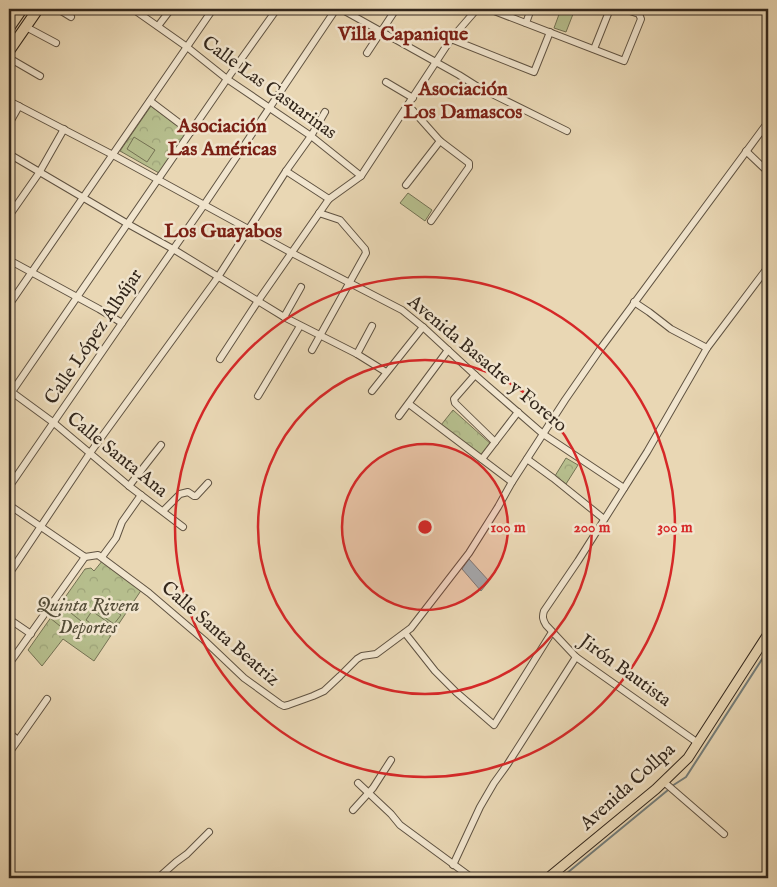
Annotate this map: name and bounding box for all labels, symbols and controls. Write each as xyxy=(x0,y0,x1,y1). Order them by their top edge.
district label: Villa Capanique xyxy=(337,22,469,47)
street label: Calle Las Casuarinas xyxy=(197,31,341,145)
district label: Asociación Los Damascos xyxy=(404,77,522,125)
district label: Asociación Las Américas xyxy=(167,114,277,162)
district label: Los Guayabos xyxy=(164,219,282,244)
street label: Calle López Albújar xyxy=(40,265,148,409)
street label: Avenida Basadre y Forero xyxy=(401,289,572,438)
street label: Calle Santa Ana xyxy=(62,407,173,504)
centre of rings xyxy=(416,518,434,536)
text: 100 m xyxy=(490,518,526,537)
text: 200 m xyxy=(574,518,611,537)
text: 300 m xyxy=(657,518,693,537)
street label: Calle Santa Beatriz xyxy=(156,576,284,692)
park label: Quinta Rivera Deportes xyxy=(37,594,139,640)
street label: Jirón Bautista xyxy=(573,628,676,713)
street label: Avenida Collpa xyxy=(575,737,681,837)

